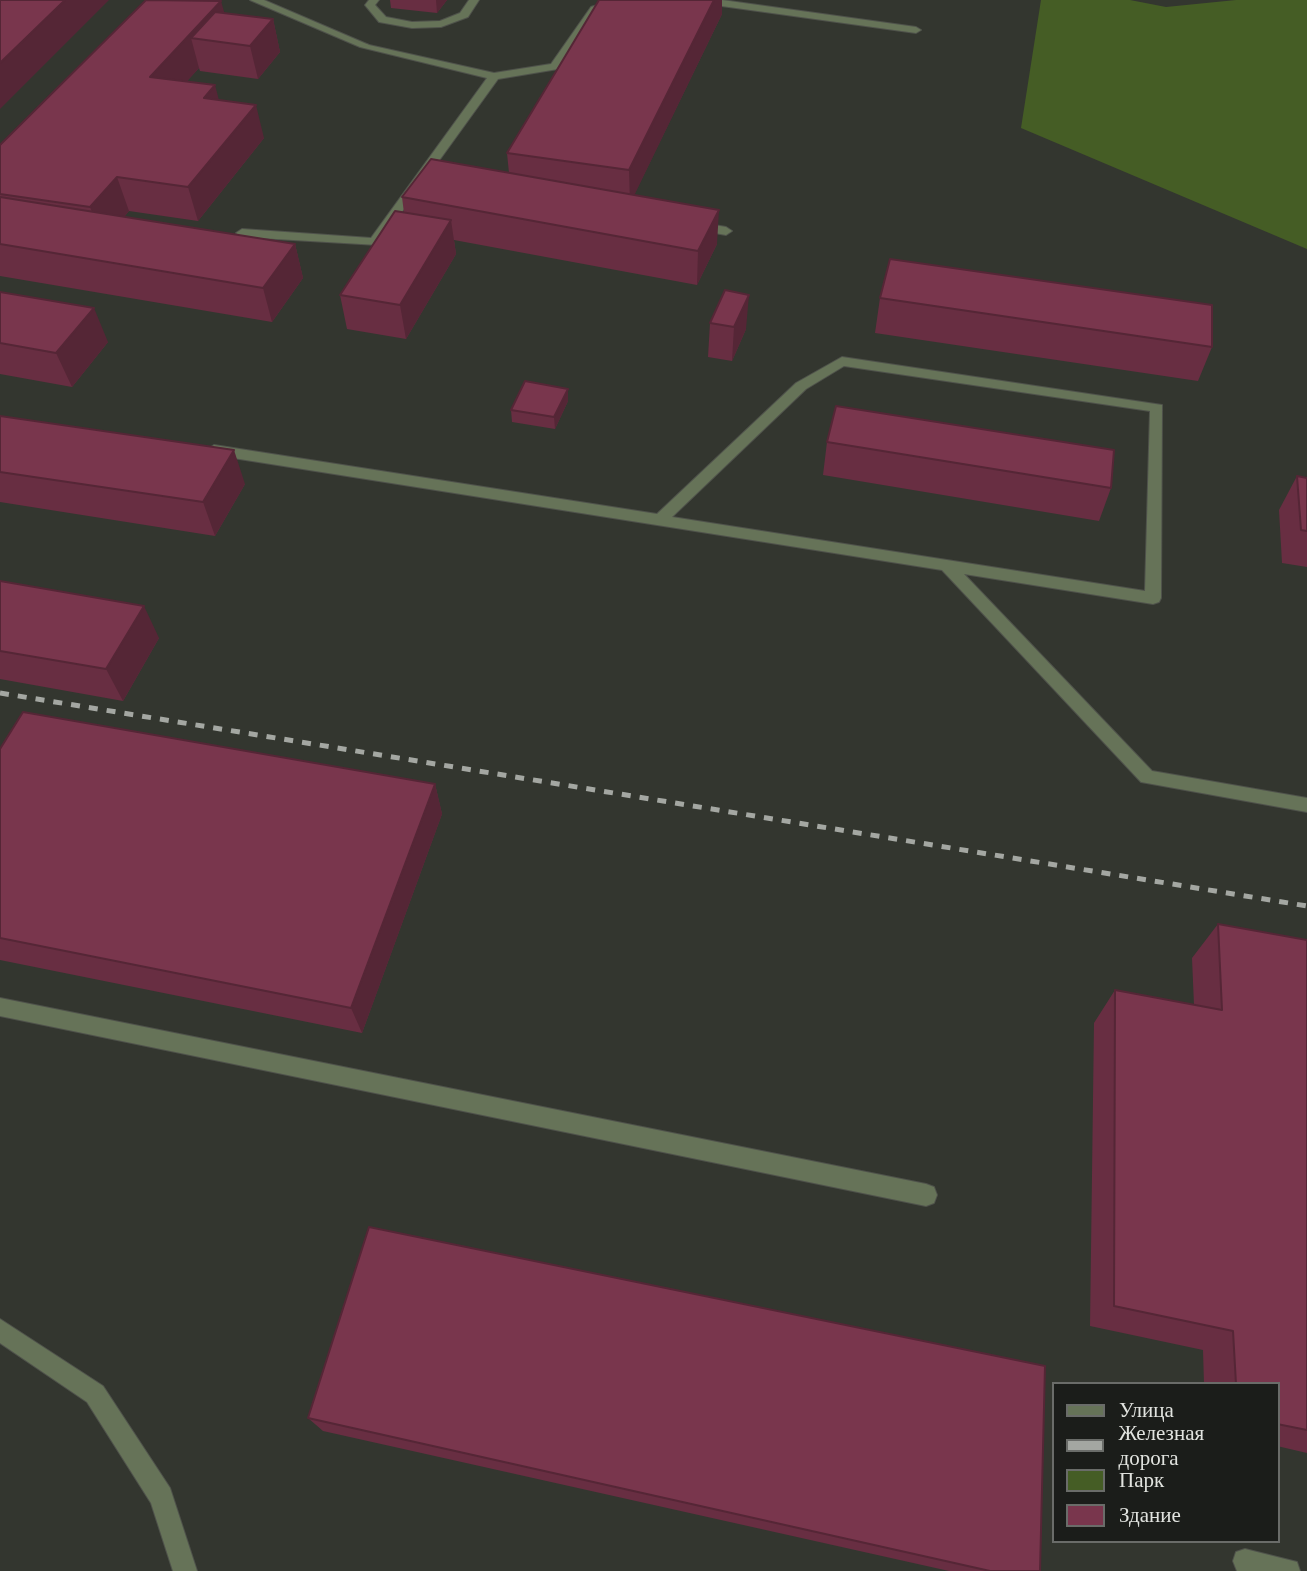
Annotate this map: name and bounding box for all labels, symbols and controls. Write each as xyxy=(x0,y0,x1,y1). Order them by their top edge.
legend xyxy=(1052,1382,1279,1543)
text: Улица xyxy=(1119,1398,1174,1422)
text: Железная дорога xyxy=(1118,1421,1204,1470)
text: Парк xyxy=(1119,1468,1164,1492)
text: Здание xyxy=(1119,1503,1181,1527)

